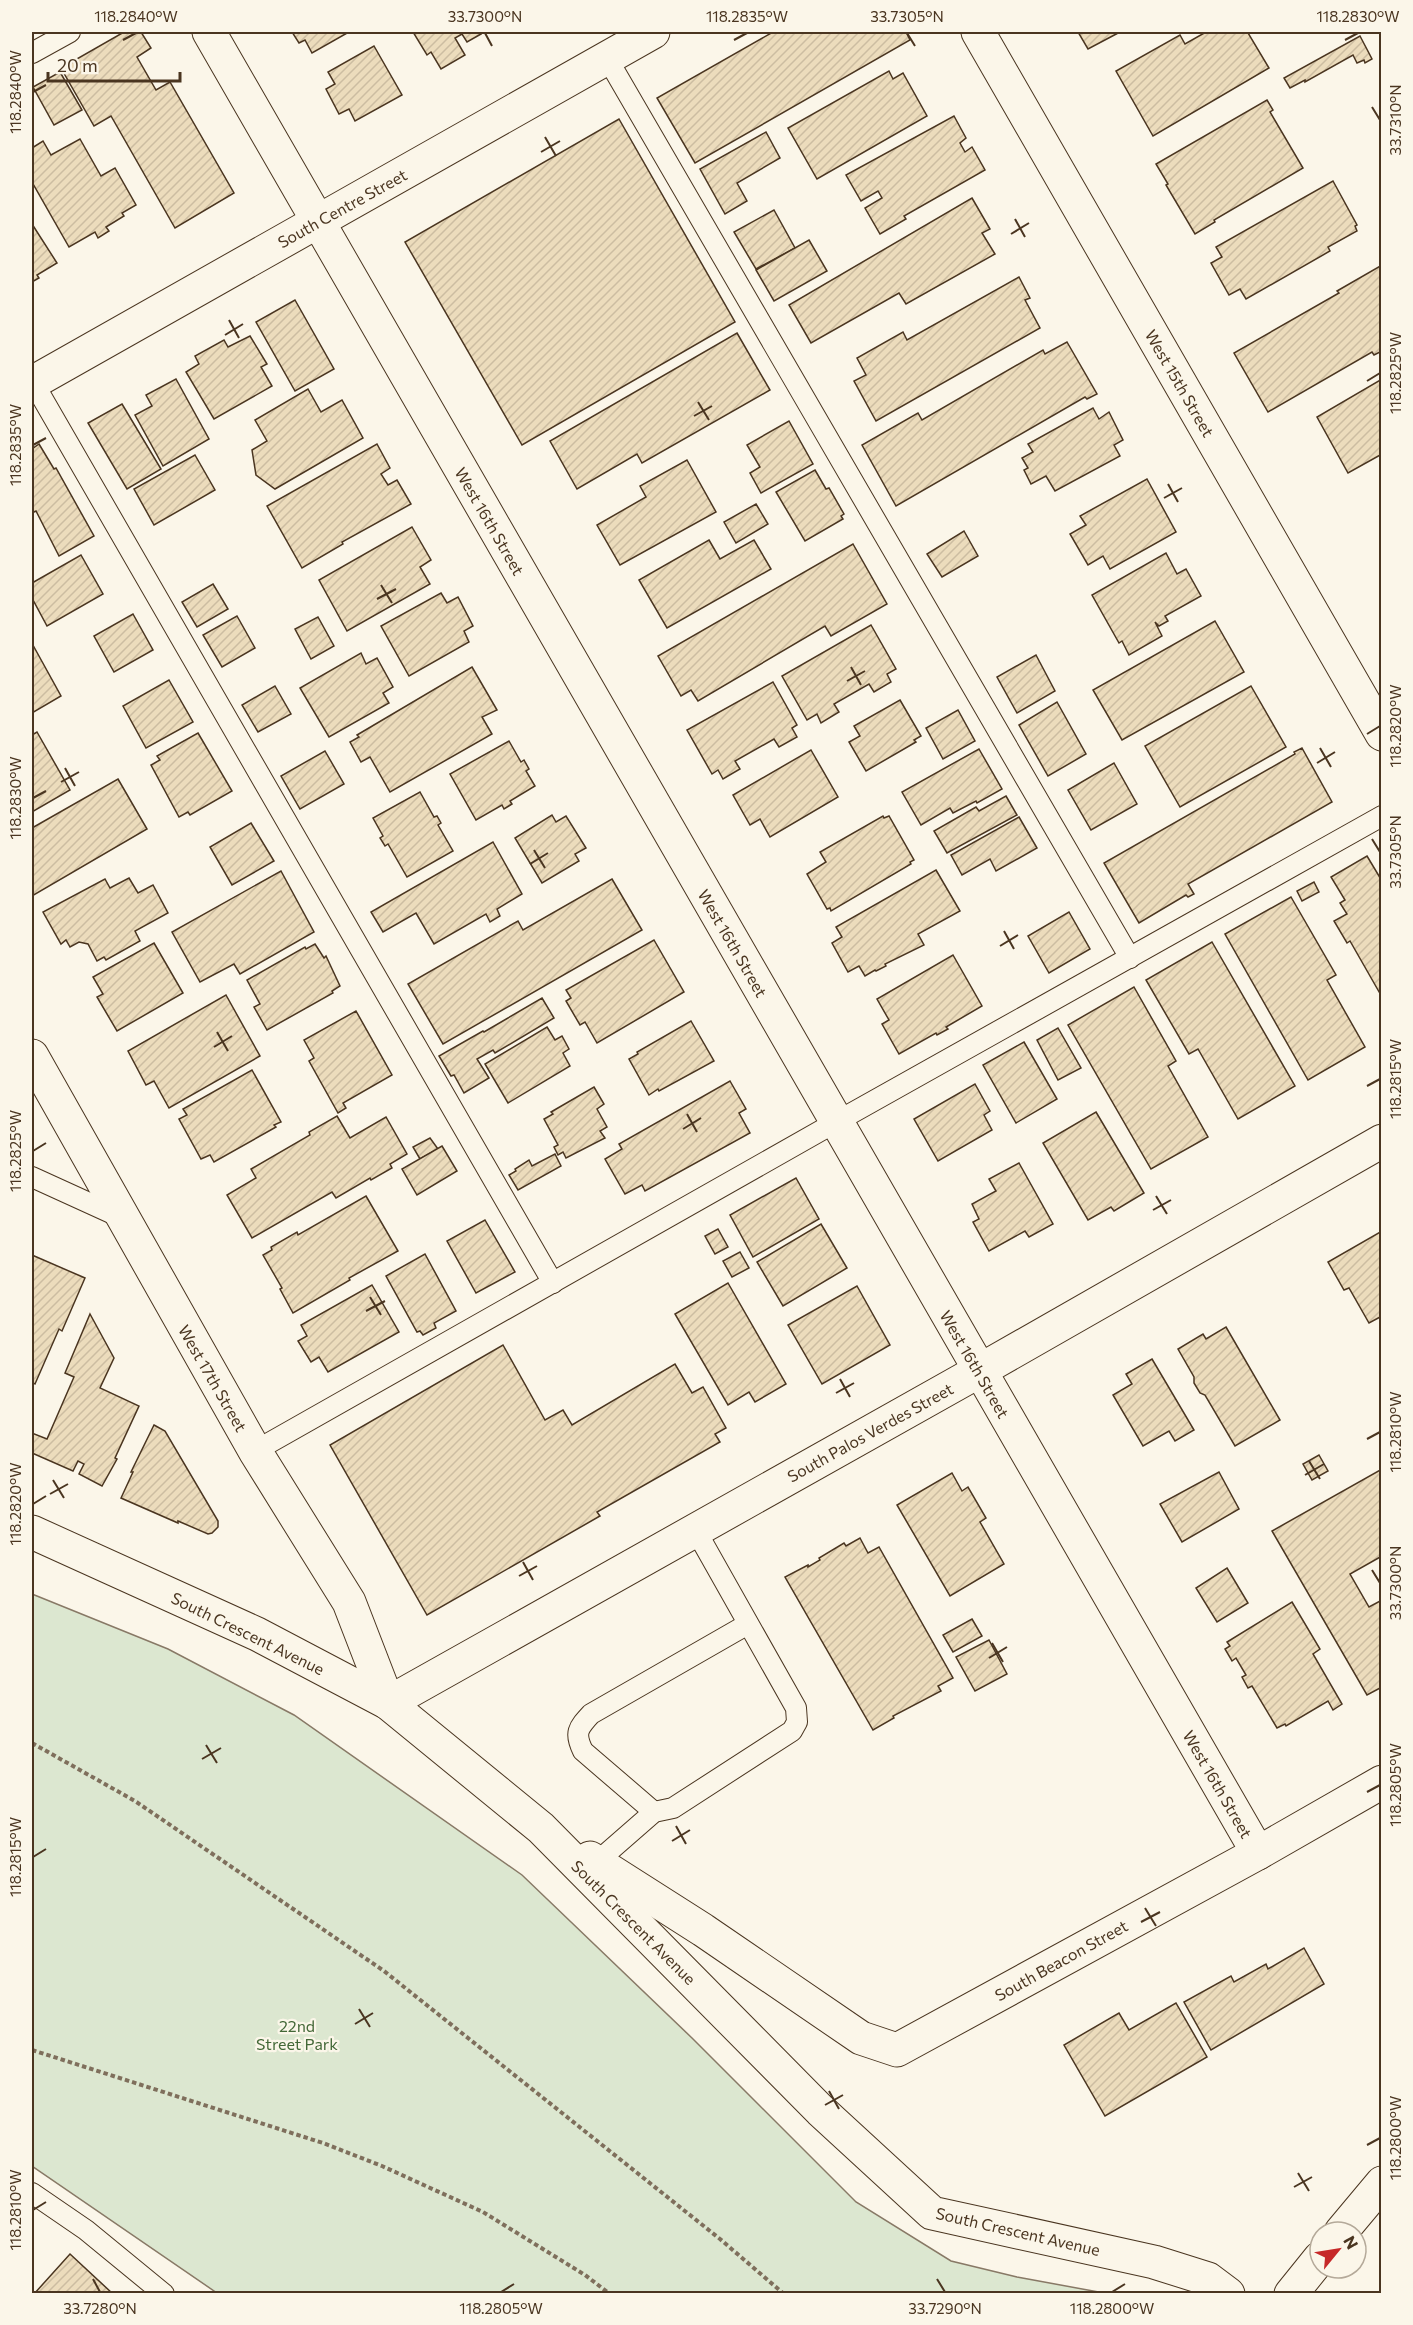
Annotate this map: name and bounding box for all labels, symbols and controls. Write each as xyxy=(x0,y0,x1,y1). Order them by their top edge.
text: 118.2840°W xyxy=(94,7,178,25)
text: 33.7300°N xyxy=(448,7,522,25)
text: 118.2835°W xyxy=(706,7,788,25)
text: 33.7305°N xyxy=(870,7,944,25)
text: 118.2830°W xyxy=(1316,7,1400,25)
scale bar xyxy=(48,45,180,83)
text: 118.2840°W xyxy=(6,50,24,134)
text: 20 m xyxy=(57,54,98,76)
text: 33.7310°N xyxy=(1386,84,1404,156)
street label: South Centre Street xyxy=(274,164,410,251)
street label: West 15th Street xyxy=(1142,326,1219,440)
text: 118.2825°W xyxy=(1386,332,1404,414)
text: 118.2835°W xyxy=(6,404,24,486)
street label: West 16th Street xyxy=(452,464,529,579)
text: 118.2820°W xyxy=(1386,685,1404,767)
text: 118.2830°W xyxy=(6,756,24,840)
text: 33.7305°N xyxy=(1386,815,1404,889)
street label: West 16th Street xyxy=(695,886,772,1001)
text: 118.2815°W xyxy=(1386,1039,1404,1119)
text: 118.2825°W xyxy=(6,1110,24,1192)
street label: West 16th Street xyxy=(937,1307,1014,1422)
street label: West 17th Street xyxy=(175,1321,251,1435)
street label: South Palos Verdes Street xyxy=(784,1378,957,1486)
text: 118.2810°W xyxy=(1386,1391,1404,1473)
text: 118.2820°W xyxy=(6,1463,24,1545)
text: 33.7300°N xyxy=(1386,1546,1404,1620)
street label: South Crescent Avenue xyxy=(168,1588,328,1678)
street label: West 16th Street xyxy=(1180,1727,1257,1842)
text: 118.2805°W xyxy=(1386,1743,1404,1827)
text: 118.2815°W xyxy=(6,1817,24,1897)
street label: South Crescent Avenue xyxy=(568,1856,700,1988)
street label: South Beacon Street xyxy=(991,1915,1131,2004)
park label: 22nd Street Park xyxy=(256,2016,338,2053)
text: 118.2800°W xyxy=(1386,2096,1404,2180)
text: 118.2810°W xyxy=(6,2169,24,2251)
street label: South Crescent Avenue xyxy=(934,2203,1102,2259)
north arrow xyxy=(1308,2220,1368,2280)
text: N xyxy=(1340,2232,1363,2252)
text: 33.7280°N xyxy=(63,2299,137,2317)
text: 118.2805°W xyxy=(459,2299,543,2317)
text: 33.7290°N xyxy=(908,2299,982,2317)
text: 118.2800°W xyxy=(1070,2299,1154,2317)

